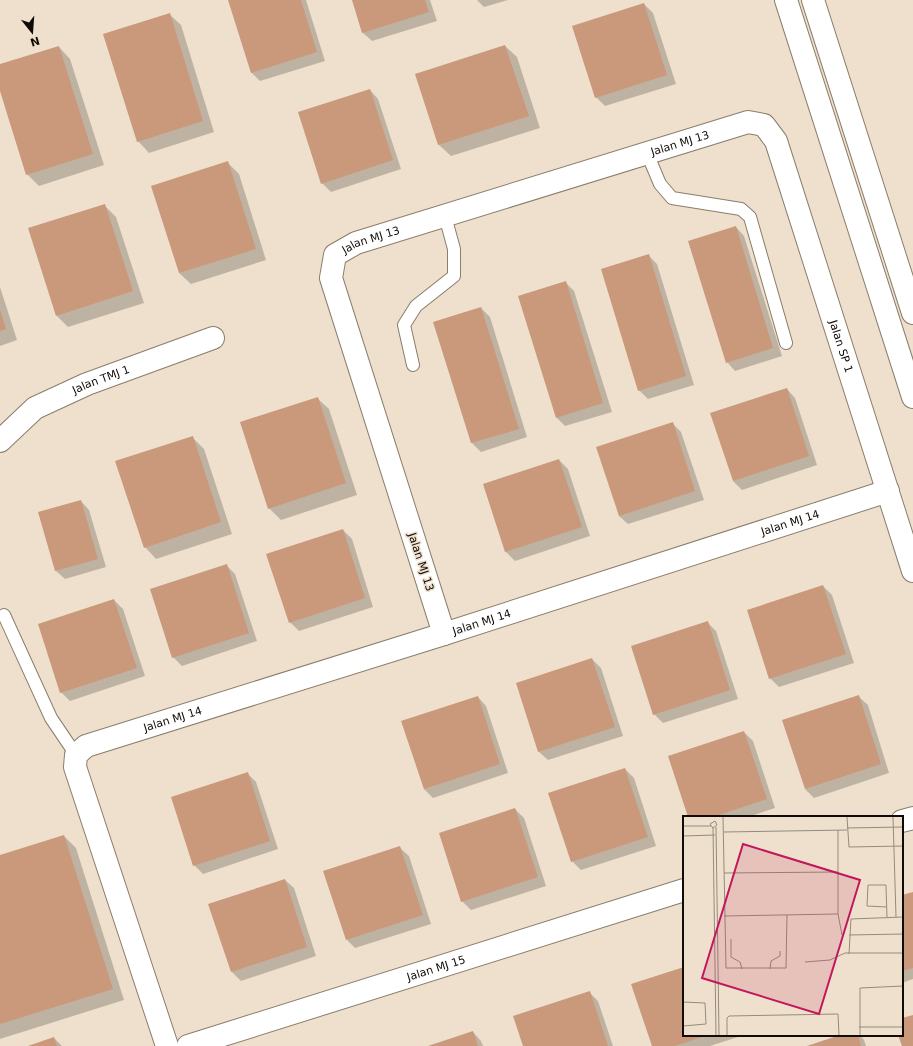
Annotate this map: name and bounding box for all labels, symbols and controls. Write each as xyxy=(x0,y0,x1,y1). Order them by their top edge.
north arrow xyxy=(12,12,52,52)
text: N xyxy=(28,34,41,49)
street label: Jalan MJ 13 xyxy=(648,128,711,158)
street label: Jalan MJ 13 xyxy=(339,223,401,257)
street label: Jalan SP 1 xyxy=(827,317,856,374)
street label: Jalan TMJ 1 xyxy=(69,363,131,397)
street label: Jalan MJ 14 xyxy=(758,507,821,538)
street label: Jalan MJ 13 xyxy=(405,530,437,593)
street label: Jalan MJ 14 xyxy=(450,606,513,638)
street label: Jalan MJ 14 xyxy=(141,704,203,734)
inset map xyxy=(683,816,903,1036)
street label: Jalan MJ 15 xyxy=(404,953,467,984)

